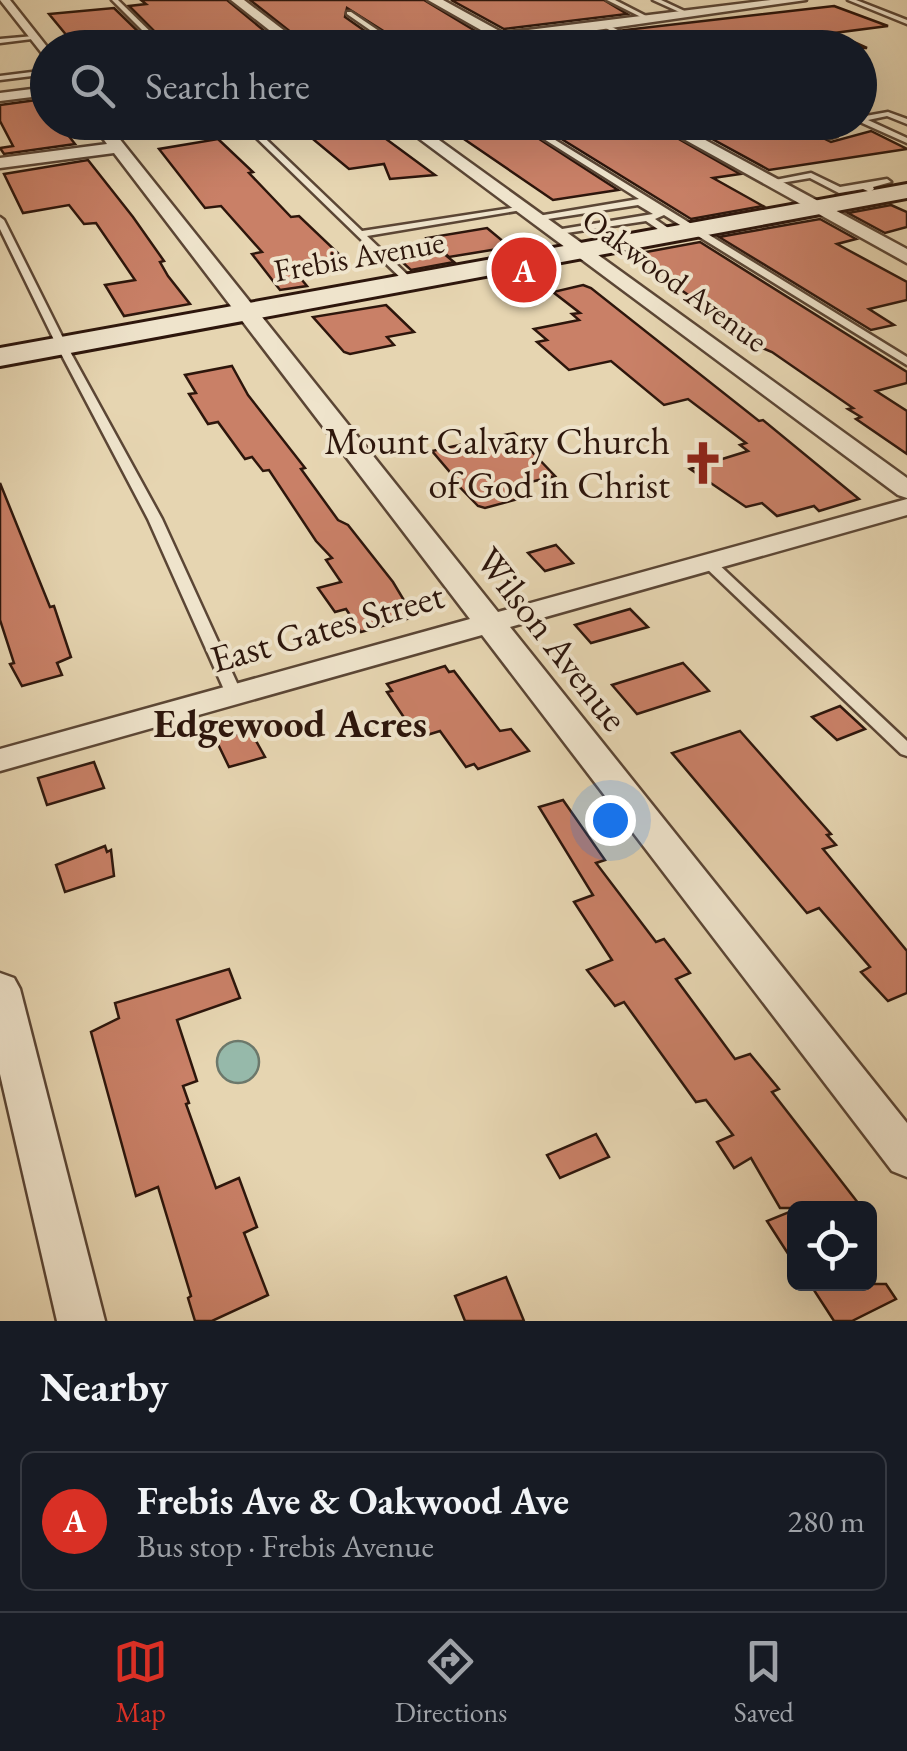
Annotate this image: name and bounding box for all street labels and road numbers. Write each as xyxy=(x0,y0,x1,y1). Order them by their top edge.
street label: Oakwood Avenue xyxy=(574,199,776,361)
street label: Frebis Avenue xyxy=(270,220,448,292)
street label: Wilson Avenue xyxy=(465,537,640,741)
street label: East Gates Street xyxy=(205,570,449,683)

